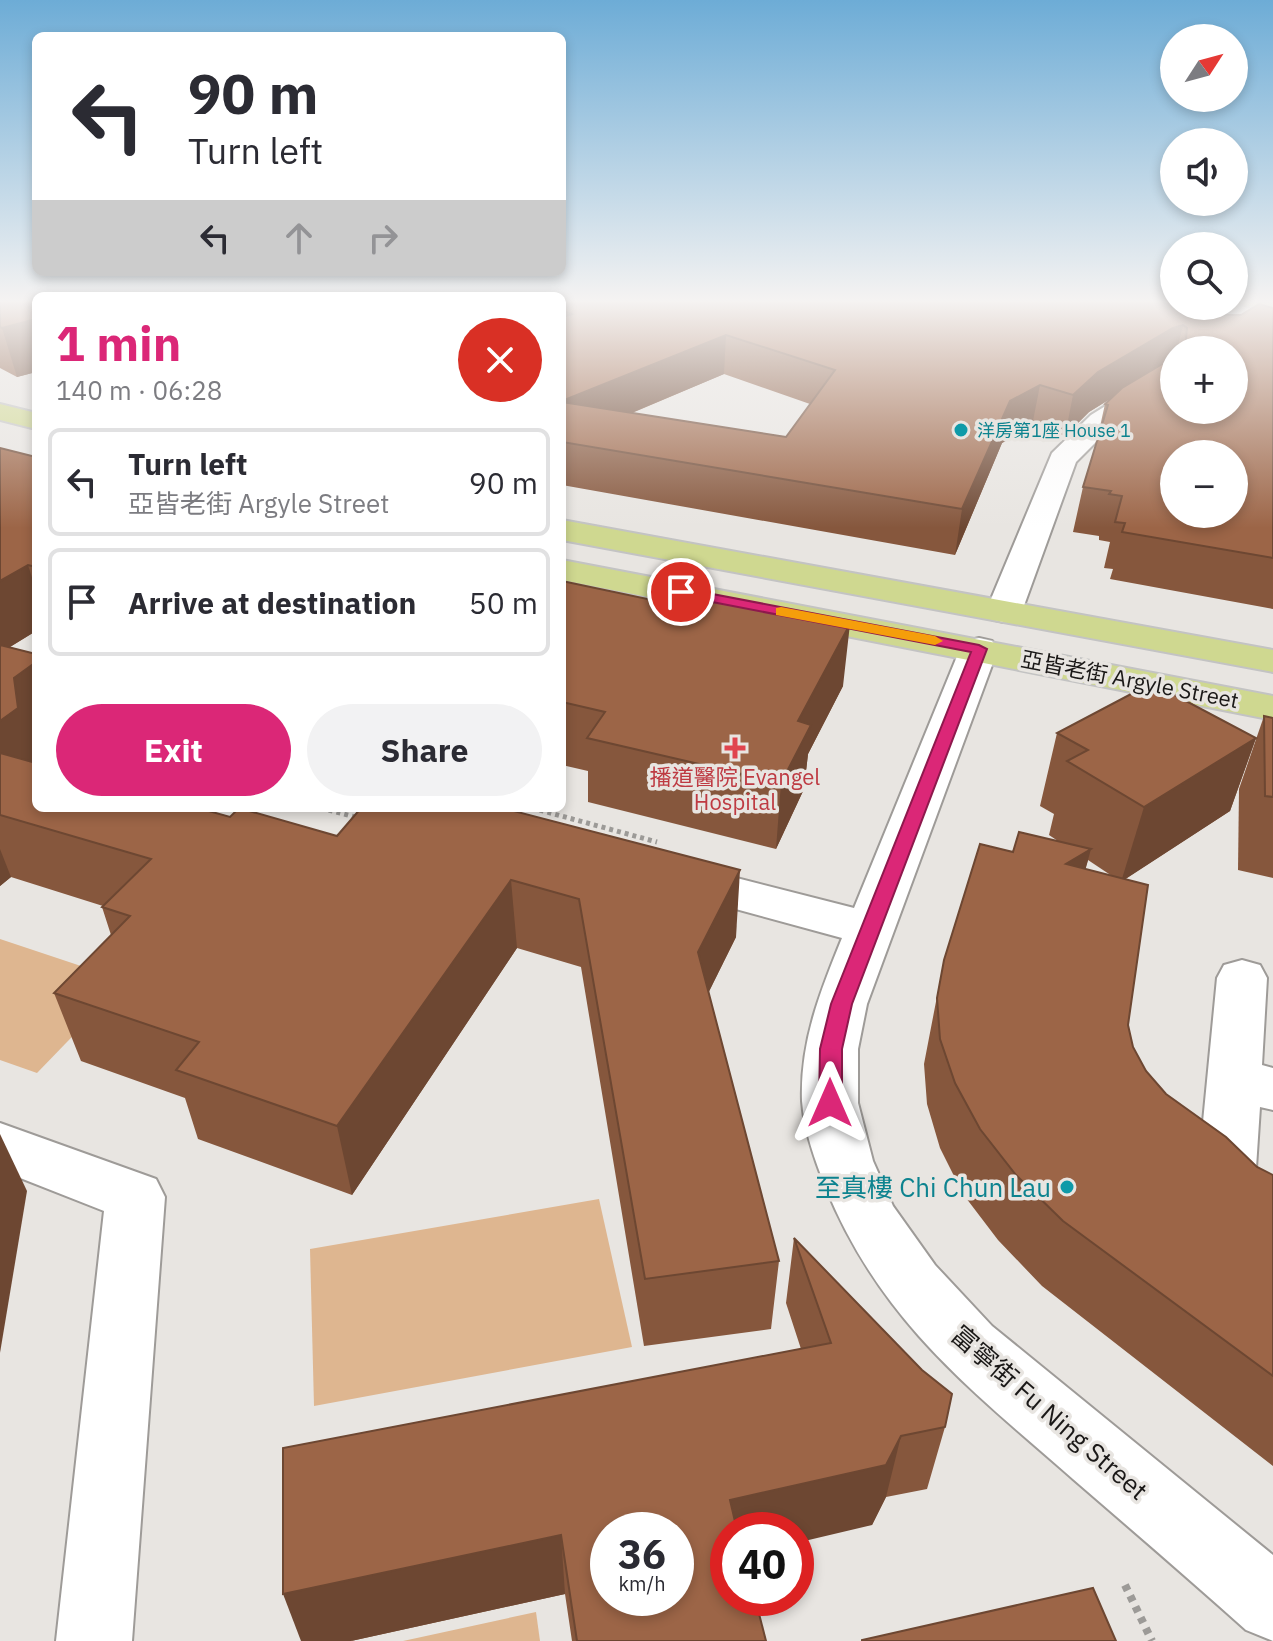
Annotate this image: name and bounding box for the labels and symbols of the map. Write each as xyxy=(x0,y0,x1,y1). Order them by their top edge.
north arrow xyxy=(1160,24,1248,112)
place label: 洋房第1座 House 1 xyxy=(977,419,1131,442)
marker: 洋房第1座 House 1 xyxy=(952,421,970,439)
pin xyxy=(647,558,715,626)
street label: 亞皆老街 Argyle Street xyxy=(1019,644,1241,714)
marker: 播道醫院 Evangel Hospital xyxy=(724,737,746,759)
place label: 播道醫院 Evangel Hospital xyxy=(650,762,820,816)
position arrow xyxy=(788,1061,872,1145)
place label: 至真樓 Chi Chun Lau xyxy=(815,1170,1051,1204)
marker: 至真樓 Chi Chun Lau xyxy=(1058,1178,1076,1196)
street label: 富寧街 Fu Ning Street xyxy=(945,1317,1155,1507)
speed limit sign: 40 xyxy=(710,1512,814,1616)

